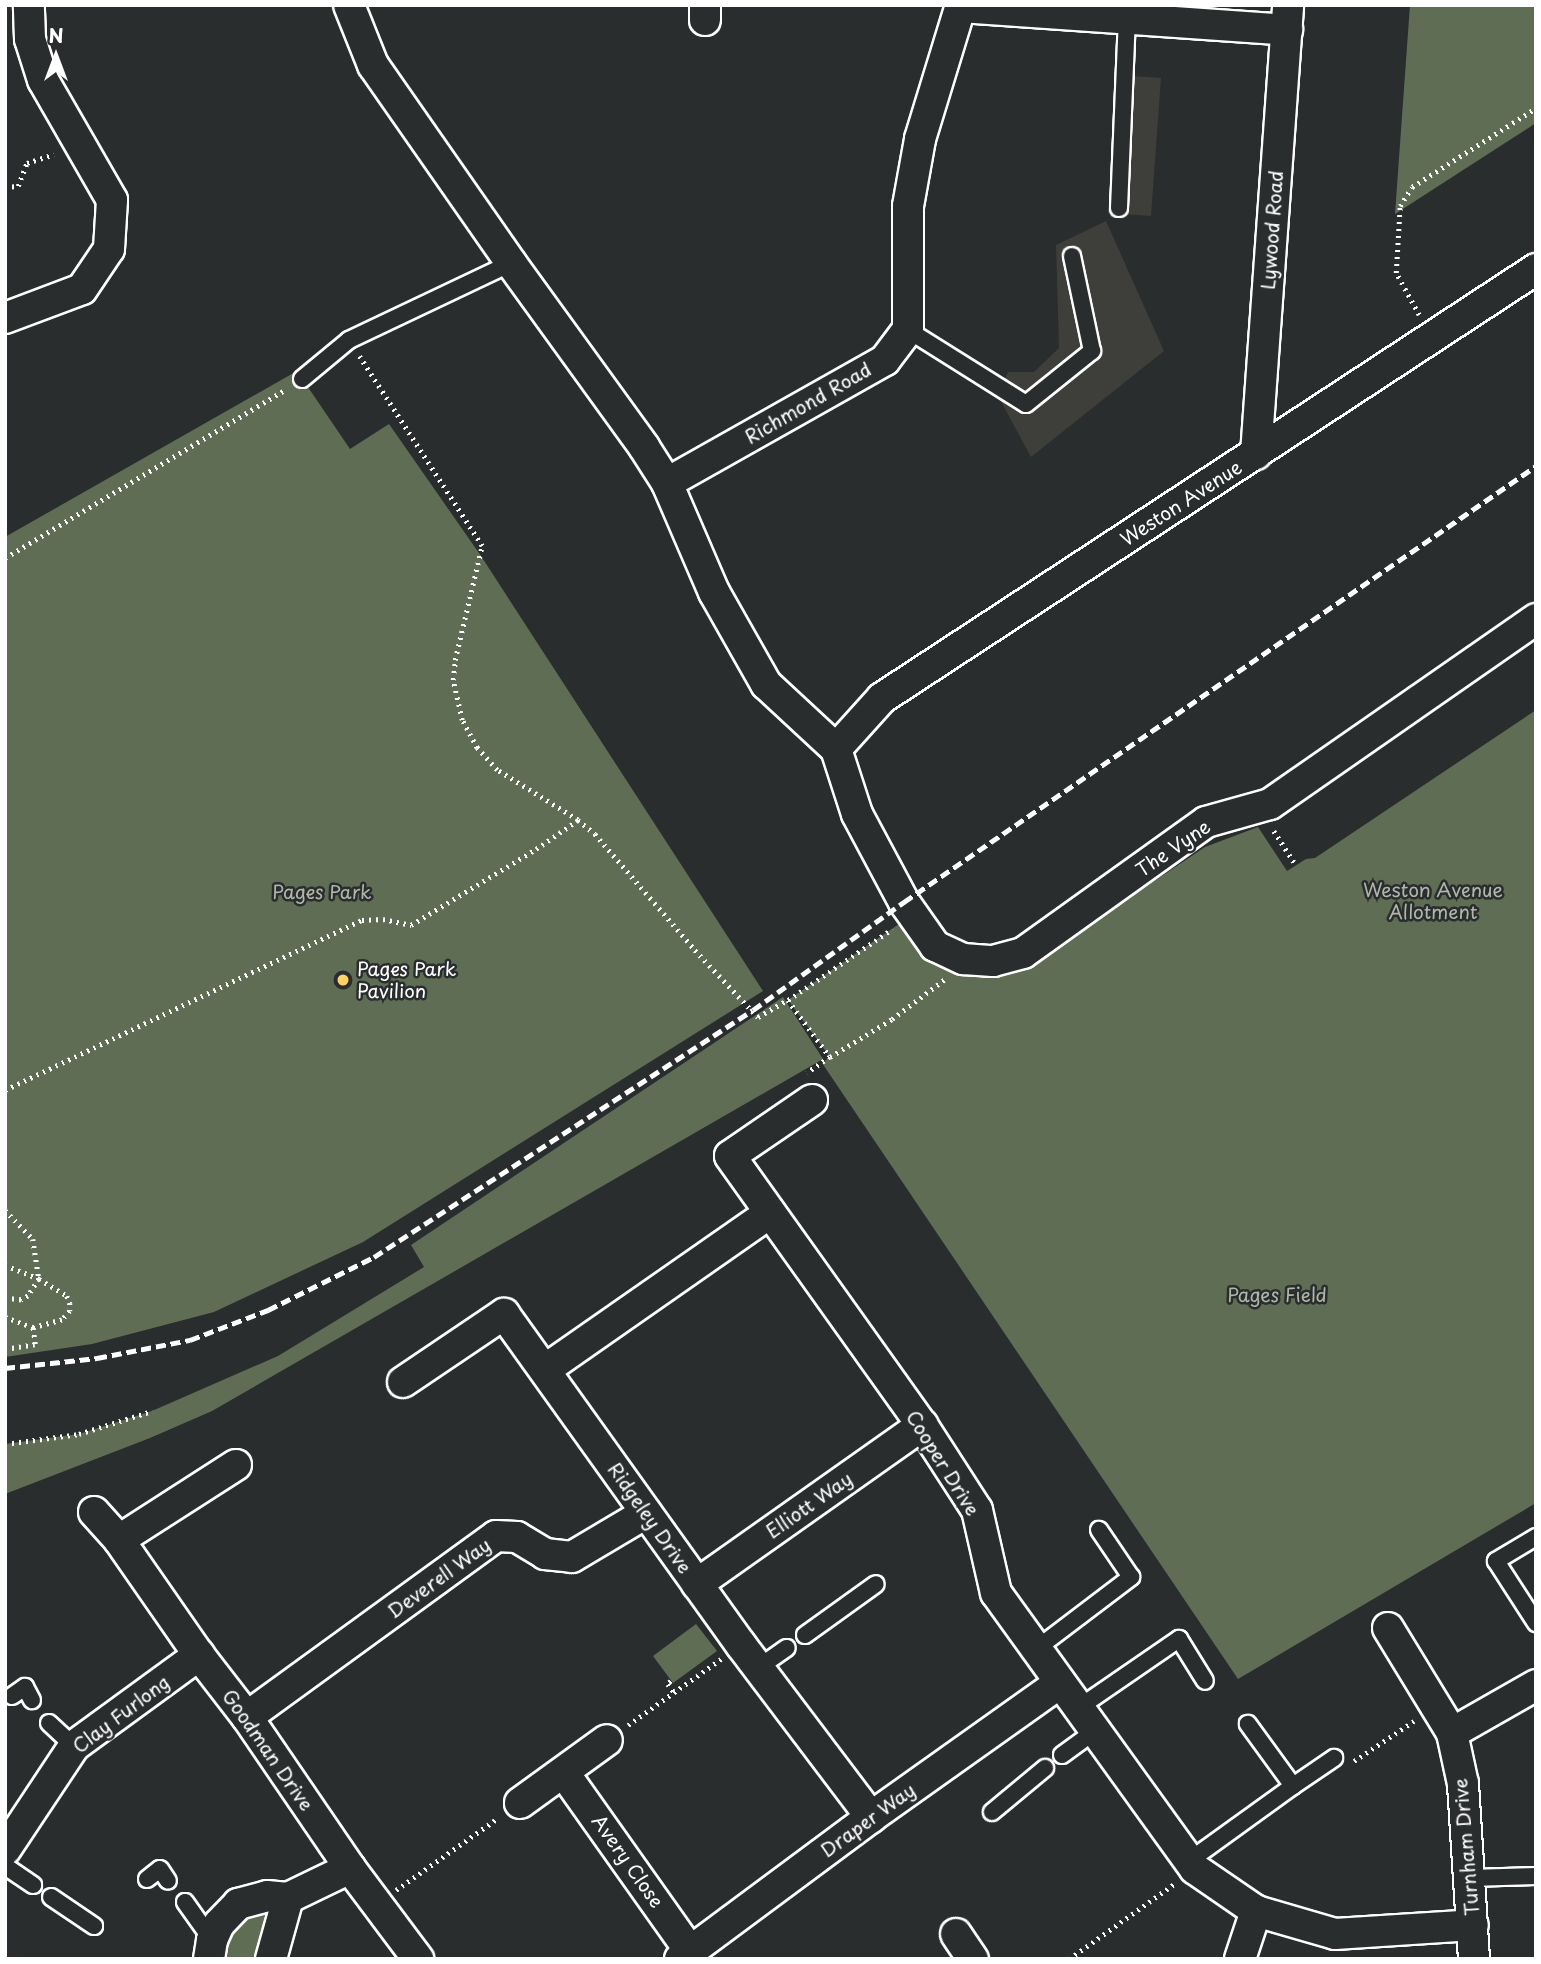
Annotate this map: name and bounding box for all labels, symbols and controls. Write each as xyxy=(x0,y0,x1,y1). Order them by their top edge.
north arrow xyxy=(21,21,91,91)
text: N xyxy=(48,21,64,49)
street label: Lywood Road xyxy=(1256,169,1288,291)
street label: Richmond Road xyxy=(741,358,875,448)
street label: Weston Avenue xyxy=(1117,456,1245,550)
street label: The Vyne xyxy=(1131,815,1215,881)
park label: Weston Avenue Allotment xyxy=(1364,879,1502,923)
park label: Pages Park xyxy=(272,881,372,903)
place label: Pages Park Pavilion xyxy=(357,958,458,1002)
marker: Pages Park Pavilion xyxy=(335,972,351,988)
park label: Pages Field xyxy=(1227,1284,1327,1306)
street label: Cooper Drive xyxy=(901,1406,985,1520)
street label: Ridgeley Drive xyxy=(603,1458,697,1578)
street label: Elliott Way xyxy=(761,1467,857,1543)
street label: Deverell Way xyxy=(383,1533,495,1623)
street label: Clay Furlong xyxy=(68,1670,174,1758)
street label: Goodman Drive xyxy=(218,1685,318,1815)
street label: Turnham Drive xyxy=(1449,1777,1483,1917)
street label: Draper Way xyxy=(816,1778,920,1862)
street label: Avery Close xyxy=(587,1810,669,1912)

